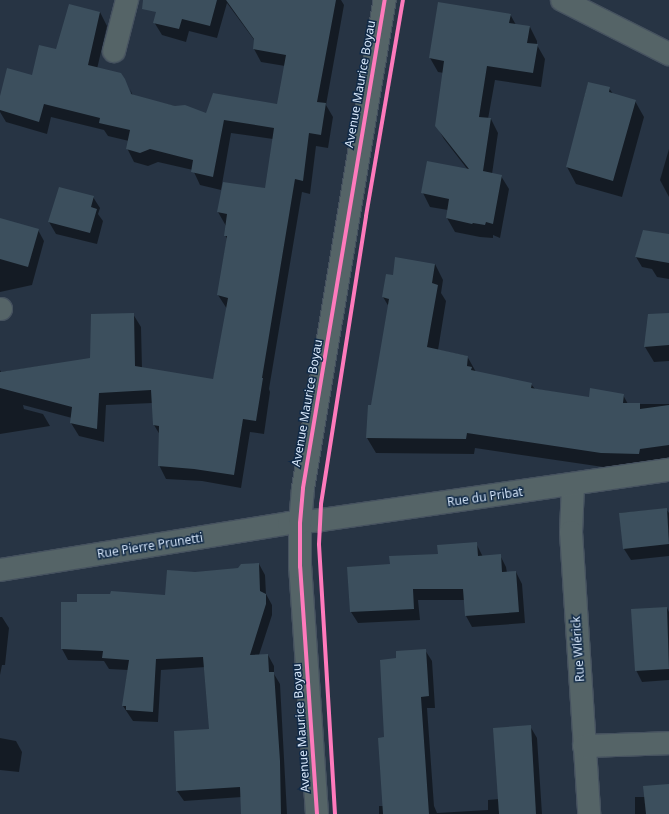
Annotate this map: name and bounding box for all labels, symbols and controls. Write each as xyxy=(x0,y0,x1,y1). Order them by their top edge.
street label: Avenue Maurice Boyau xyxy=(342,19,378,149)
street label: Avenue Maurice Boyau xyxy=(289,338,325,468)
street label: Rue du Pribat xyxy=(446,485,524,509)
street label: Rue Pierre Prunetti xyxy=(96,531,204,561)
street label: Rue Wlérick xyxy=(569,616,587,682)
street label: Avenue Maurice Boyau xyxy=(289,663,313,793)

